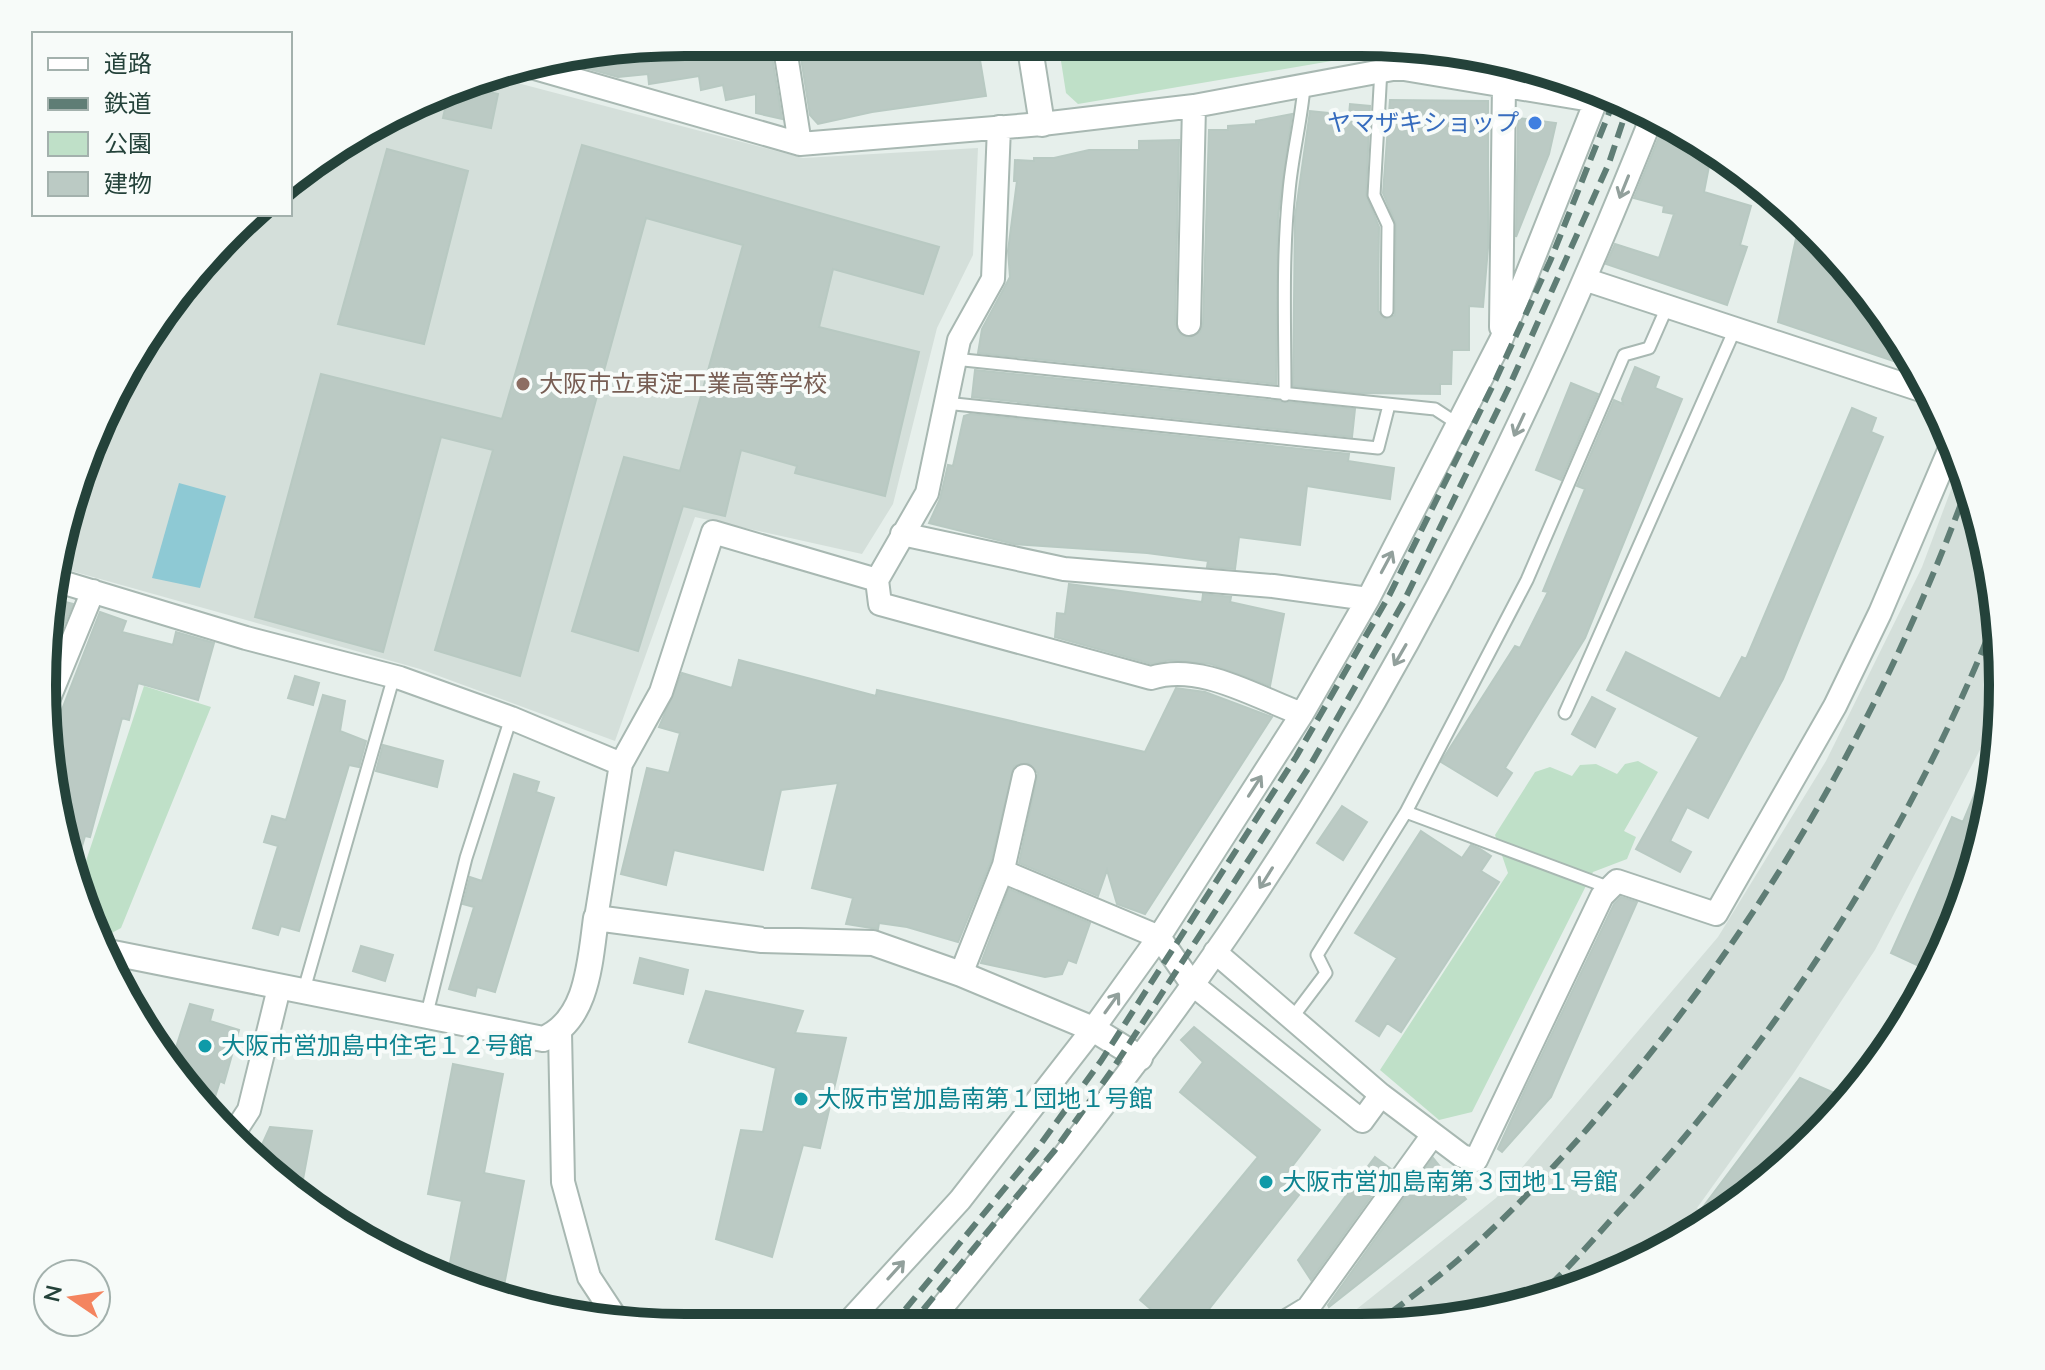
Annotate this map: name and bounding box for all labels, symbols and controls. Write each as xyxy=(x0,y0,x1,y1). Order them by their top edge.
legend xyxy=(32,32,292,216)
text: 道路 xyxy=(104,48,152,80)
text: 鉄道 xyxy=(104,88,152,120)
place label: ヤマザキショップ xyxy=(1327,107,1519,139)
marker: ヤマザキショップ xyxy=(1526,114,1544,132)
text: 公園 xyxy=(104,128,152,160)
text: 建物 xyxy=(104,168,152,200)
one-way arrow xyxy=(1616,174,1630,199)
place label: 大阪市立東淀工業高等学校 xyxy=(539,368,827,400)
marker: 大阪市立東淀工業高等学校 xyxy=(514,375,532,393)
one-way arrow xyxy=(1511,412,1526,436)
one-way arrow xyxy=(1379,551,1395,575)
one-way arrow xyxy=(1392,643,1408,666)
one-way arrow xyxy=(1247,776,1264,798)
one-way arrow xyxy=(1257,866,1273,889)
one-way arrow xyxy=(1103,993,1120,1014)
place label: 大阪市営加島中住宅１２号館 xyxy=(221,1030,533,1062)
marker: 大阪市営加島中住宅１２号館 xyxy=(196,1037,214,1055)
place label: 大阪市営加島南第１団地１号館 xyxy=(817,1083,1153,1115)
marker: 大阪市営加島南第１団地１号館 xyxy=(792,1090,810,1108)
place label: 大阪市営加島南第３団地１号館 xyxy=(1282,1166,1618,1198)
marker: 大阪市営加島南第３団地１号館 xyxy=(1257,1173,1275,1191)
north arrow xyxy=(32,1258,112,1338)
one-way arrow xyxy=(886,1261,904,1281)
text: N xyxy=(37,1282,70,1305)

